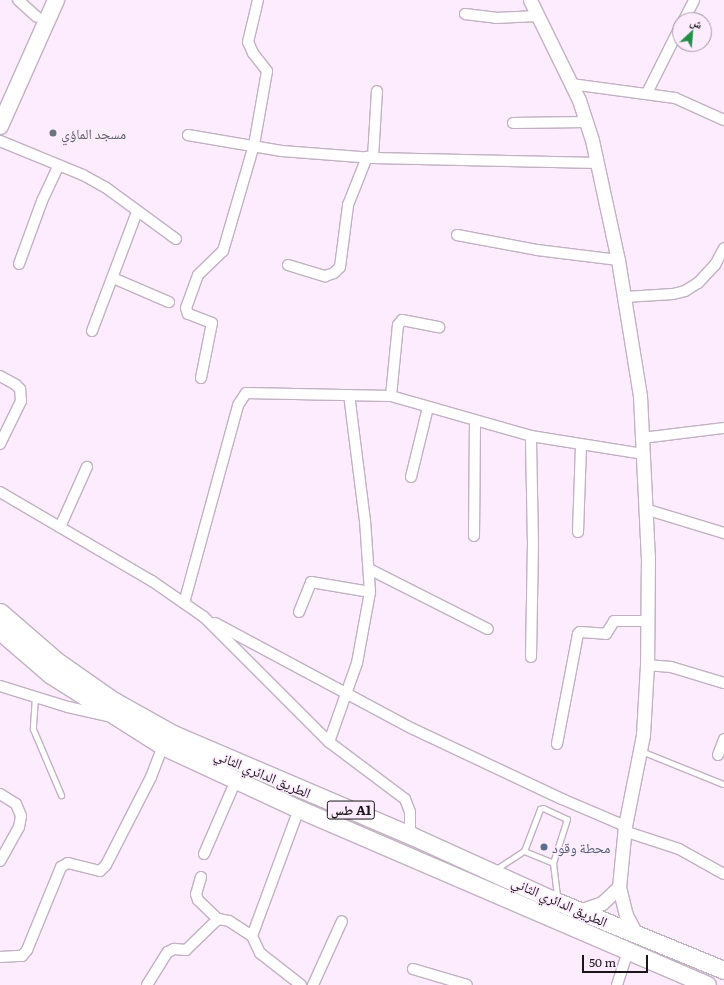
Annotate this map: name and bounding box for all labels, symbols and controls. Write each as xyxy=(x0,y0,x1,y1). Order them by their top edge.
north arrow xyxy=(672,12,712,52)
text: ش xyxy=(688,12,706,32)
place label: مسجد الماؤي xyxy=(61,125,126,141)
marker: مسجد الماؤي xyxy=(48,128,58,138)
street label: الطريق الدائري الثاني xyxy=(212,745,314,801)
road number: طس A1 xyxy=(326,799,376,821)
place label: محطة وقود xyxy=(552,839,610,855)
marker: محطة وقود xyxy=(539,842,549,852)
street label: الطريق الدائري الثاني xyxy=(510,872,610,930)
scale bar xyxy=(584,947,650,973)
text: 50 m xyxy=(589,953,616,971)

